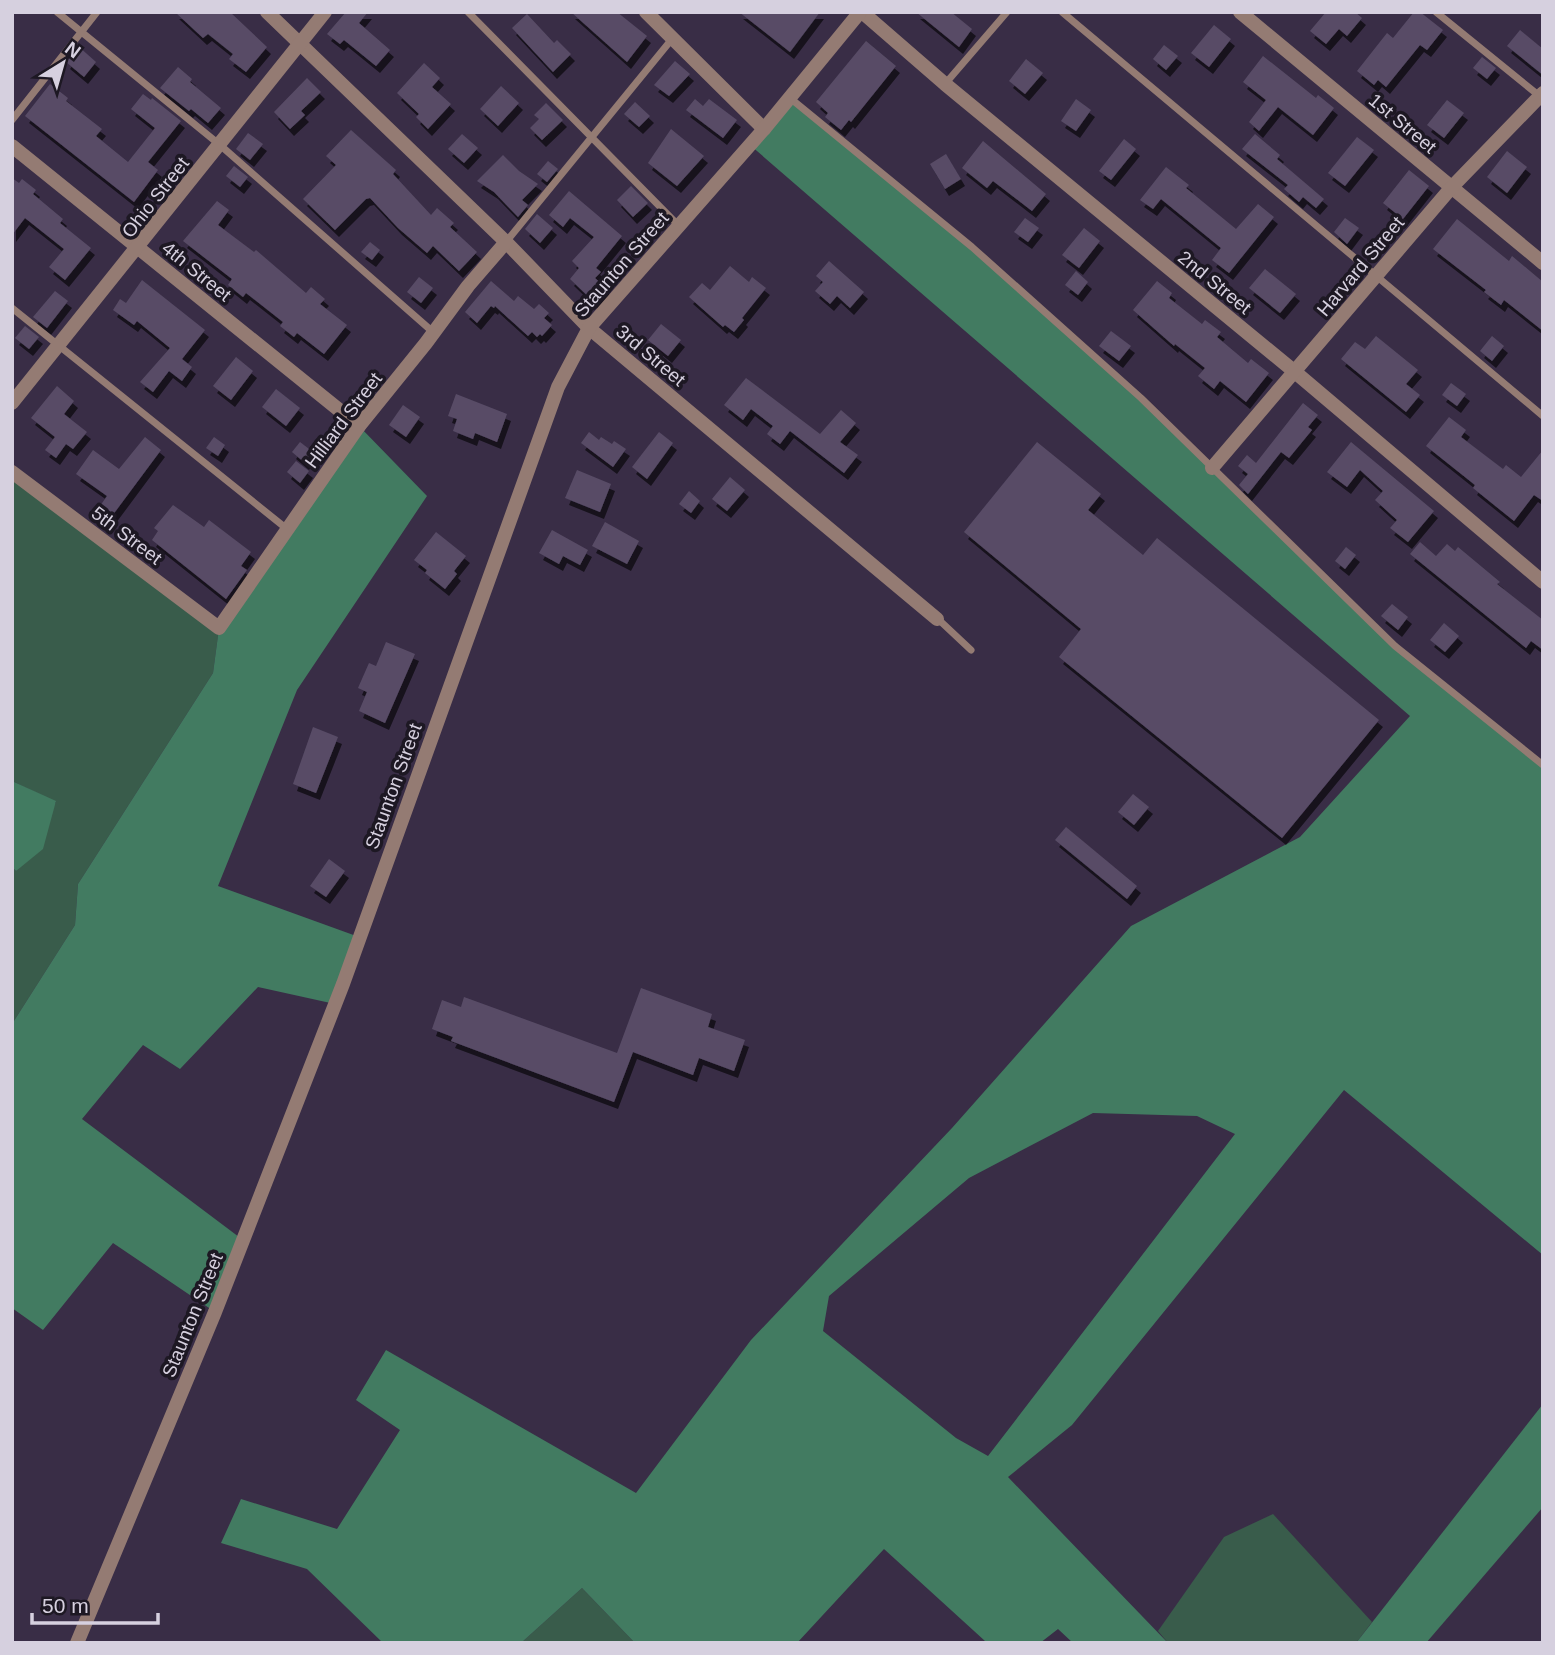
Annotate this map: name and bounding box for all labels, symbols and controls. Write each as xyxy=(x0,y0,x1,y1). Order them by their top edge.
north arrow xyxy=(28,28,98,98)
text: N xyxy=(61,37,85,62)
street label: 1st Street xyxy=(1365,89,1441,158)
street label: Ohio Street xyxy=(118,152,194,242)
street label: Staunton Street xyxy=(570,207,673,321)
street label: Harvard Street xyxy=(1313,212,1409,320)
street label: 4th Street xyxy=(158,237,236,306)
street label: 2nd Street xyxy=(1174,247,1256,319)
street label: 3rd Street xyxy=(612,321,690,391)
street label: Hilliard Street xyxy=(301,368,387,472)
street label: 5th Street xyxy=(87,502,166,569)
street label: Staunton Street xyxy=(361,720,426,852)
street label: Staunton Street xyxy=(158,1249,227,1380)
scale bar xyxy=(32,1582,158,1626)
text: 50 m xyxy=(42,1594,89,1617)

